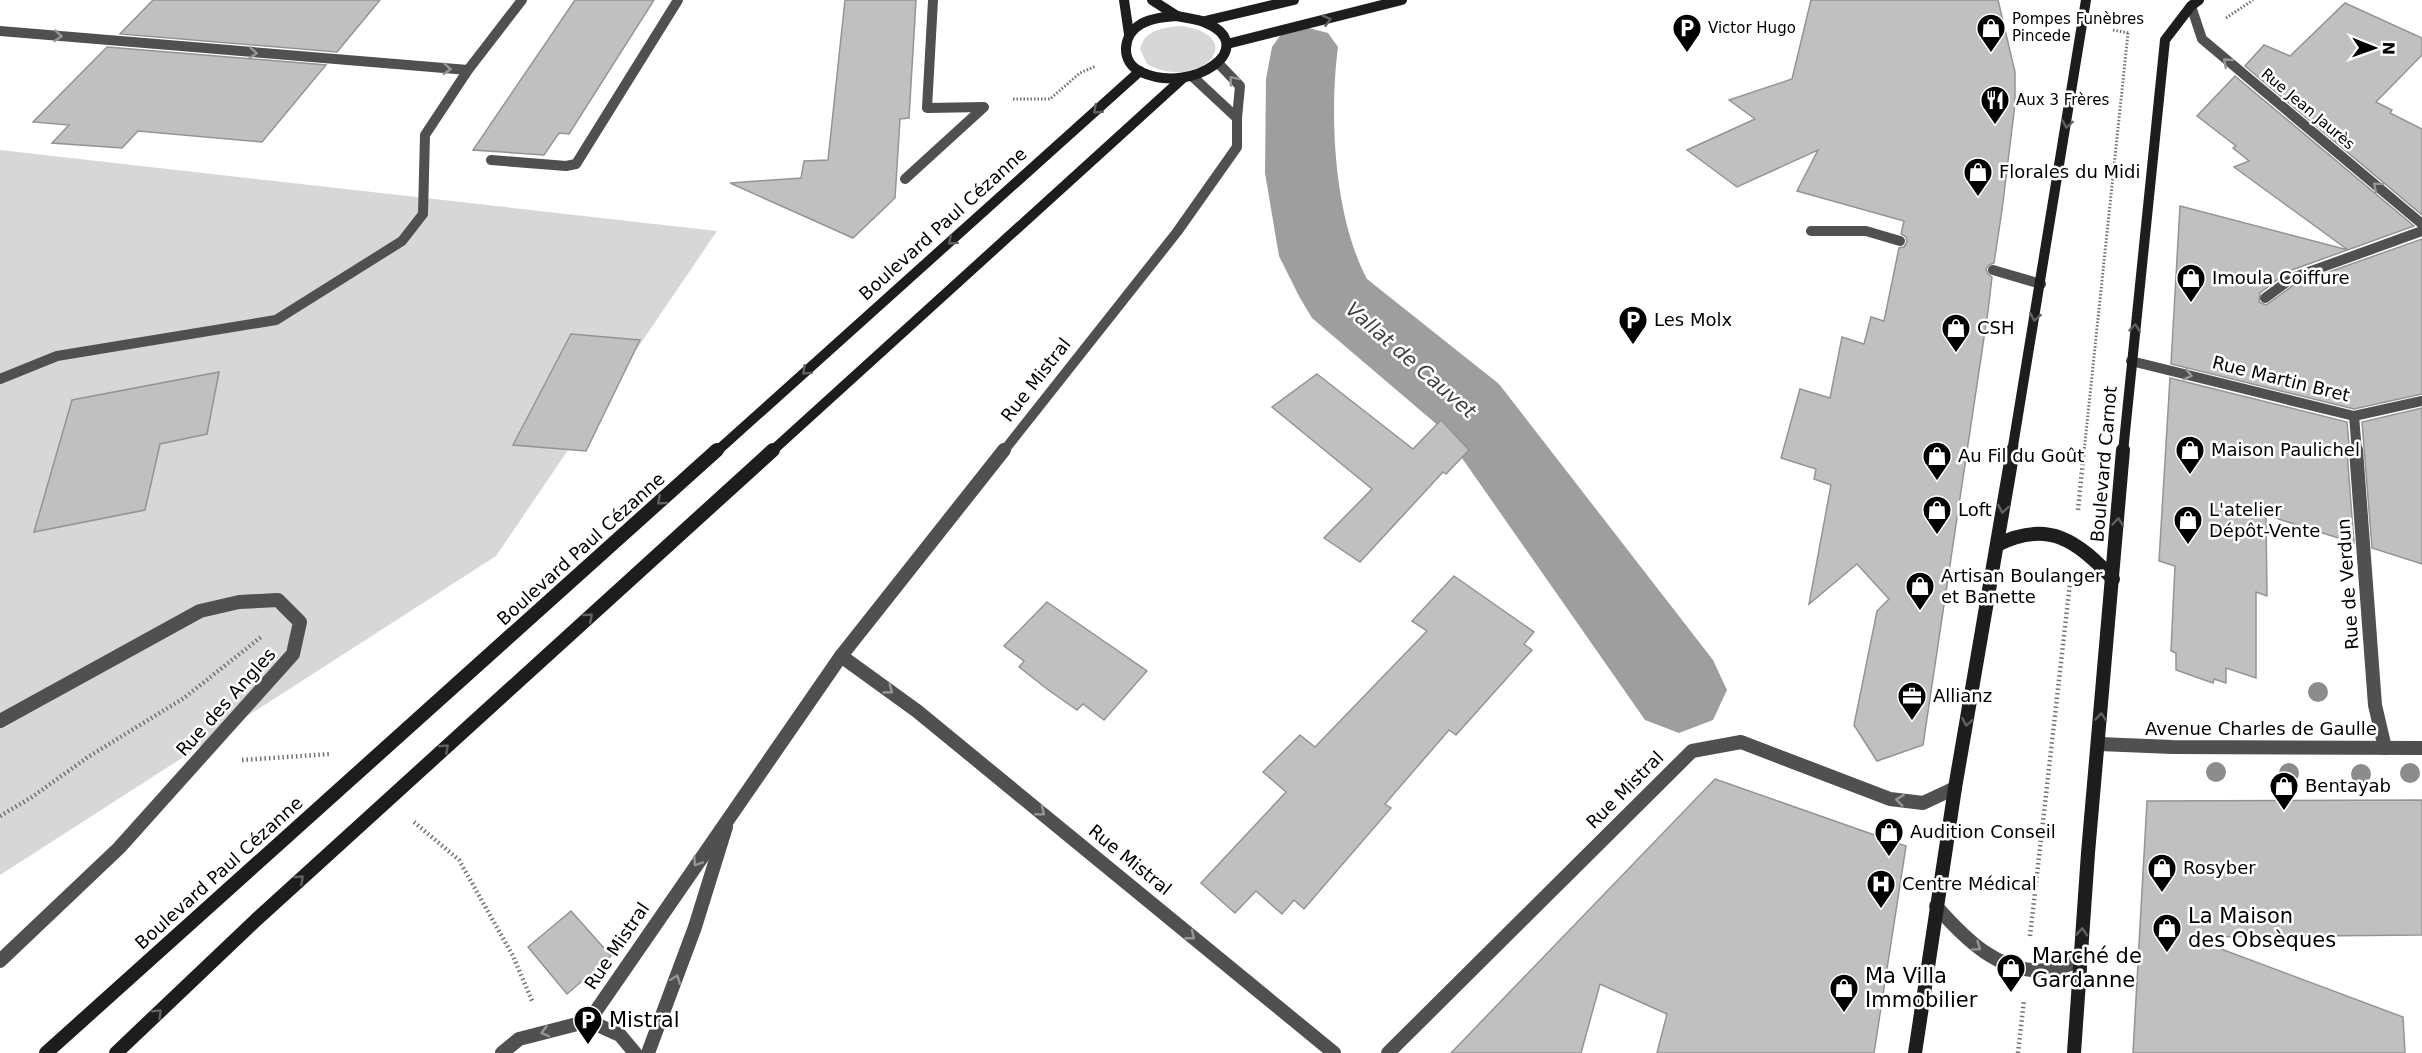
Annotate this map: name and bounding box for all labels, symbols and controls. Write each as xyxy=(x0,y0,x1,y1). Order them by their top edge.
place label: Pompes Funèbres Pincede xyxy=(2012,10,2144,45)
parking icon: Victor Hugo xyxy=(1671,12,1703,54)
shop icon: Pompes Funèbres Pincede xyxy=(1975,12,2007,54)
one-way arrow xyxy=(1322,14,1332,27)
north arrow xyxy=(2344,18,2404,78)
place label: Victor Hugo xyxy=(1708,19,1796,37)
one-way arrow xyxy=(54,29,63,42)
text: N xyxy=(2379,41,2398,55)
one-way arrow xyxy=(248,46,257,59)
one-way arrow xyxy=(2223,58,2234,69)
one-way arrow xyxy=(442,62,451,75)
street label: Rue Jean Jaurès xyxy=(2258,65,2359,153)
one-way arrow xyxy=(1229,76,1240,87)
restaurant icon: Aux 3 Frères xyxy=(1979,84,2011,126)
place label: Aux 3 Frères xyxy=(2016,91,2109,109)
one-way arrow xyxy=(1093,103,1104,114)
one-way arrow xyxy=(2061,120,2073,129)
street label: Boulevard Paul Cézanne xyxy=(855,143,1031,304)
shop icon: Florales du Midi xyxy=(1962,156,1994,198)
place label: Florales du Midi xyxy=(1999,161,2141,182)
one-way arrow xyxy=(2373,183,2384,194)
one-way arrow xyxy=(948,234,959,245)
shop icon: Imoula Coiffure xyxy=(2175,262,2207,304)
place label: Imoula Coiffure xyxy=(2212,267,2350,288)
water label: Vallat de Cauvet xyxy=(1341,297,1482,424)
parking icon: Les Molx xyxy=(1617,304,1649,346)
place label: Les Molx xyxy=(1654,309,1732,330)
shop icon: CSH xyxy=(1940,312,1972,354)
one-way arrow xyxy=(2030,312,2042,321)
place label: CSH xyxy=(1977,317,2015,338)
one-way arrow xyxy=(2128,324,2140,333)
street label: Rue Mistral xyxy=(996,334,1075,426)
street label: Rue Martin Bret xyxy=(2210,351,2352,406)
one-way arrow xyxy=(803,364,813,375)
one-way arrow xyxy=(2183,367,2193,380)
street label: Boulevard Carnot xyxy=(2086,385,2121,543)
shop icon: Maison Paulichel xyxy=(2174,434,2206,476)
place label: Maison Paulichel xyxy=(2211,439,2360,460)
shop icon: Au Fil du Goût xyxy=(1921,440,1953,482)
place label: Au Fil du Goût xyxy=(1958,445,2084,466)
street label: Boulevard Paul Cézanne xyxy=(493,468,669,629)
one-way arrow xyxy=(658,494,668,505)
shop icon: Loft xyxy=(1921,494,1953,536)
place label: Loft xyxy=(1958,499,1992,520)
place label: L'atelier Dépôt-Vente xyxy=(2209,499,2320,541)
one-way arrow xyxy=(1997,504,2010,514)
shop icon: L'atelier Dépôt-Vente xyxy=(2172,504,2204,546)
one-way arrow xyxy=(2111,518,2124,527)
street label: Rue de Verdun xyxy=(2332,518,2363,650)
place label: Artisan Boulanger et Banette xyxy=(1941,565,2103,607)
shop icon: Artisan Boulanger et Banette xyxy=(1904,570,1936,612)
one-way arrow xyxy=(583,613,593,624)
street label: Rue des Angles xyxy=(172,643,280,760)
office icon: Allianz xyxy=(1896,680,1928,722)
one-way arrow xyxy=(882,683,893,694)
place label: Allianz xyxy=(1933,685,1992,706)
one-way arrow xyxy=(2095,712,2108,721)
one-way arrow xyxy=(1961,717,1973,727)
street label: Avenue Charles de Gaulle xyxy=(2145,718,2377,739)
one-way arrow xyxy=(438,744,449,755)
street label: Rue Mistral xyxy=(1582,747,1668,833)
shop icon: Bentayab xyxy=(2268,770,2300,812)
place label: Bentayab xyxy=(2305,775,2391,796)
street label: Boulevard Paul Cézanne xyxy=(131,792,307,953)
one-way arrow xyxy=(1896,794,1905,807)
one-way arrow xyxy=(1034,805,1045,816)
shop icon: Audition Conseil xyxy=(1873,816,1905,858)
street label: Rue Mistral xyxy=(1085,820,1176,899)
place label: Audition Conseil xyxy=(1910,821,2056,842)
shop icon: Rosyber xyxy=(2146,852,2178,894)
one-way arrow xyxy=(693,856,704,867)
place label: Rosyber xyxy=(2183,857,2256,878)
hospital icon: Centre Médical xyxy=(1865,868,1897,910)
place label: Centre Médical xyxy=(1902,873,2037,894)
one-way arrow xyxy=(294,875,304,886)
street label: Rue Mistral xyxy=(580,898,653,993)
place label: La Maison des Obsèques xyxy=(2188,904,2336,952)
shop icon: La Maison des Obsèques xyxy=(2151,912,2183,954)
one-way arrow xyxy=(2075,927,2088,936)
one-way arrow xyxy=(1185,929,1196,940)
one-way arrow xyxy=(1971,940,1982,951)
place label: Marché de Gardanne xyxy=(2032,944,2142,992)
shop icon: Marché de Gardanne xyxy=(1995,952,2027,994)
place label: Ma Villa Immobilier xyxy=(1865,964,1978,1012)
shop icon: Ma Villa Immobilier xyxy=(1828,972,1860,1014)
one-way arrow xyxy=(668,974,681,984)
parking icon: Mistral xyxy=(572,1004,604,1046)
place label: Mistral xyxy=(609,1008,679,1032)
one-way arrow xyxy=(151,1009,162,1020)
one-way arrow xyxy=(540,1025,551,1037)

